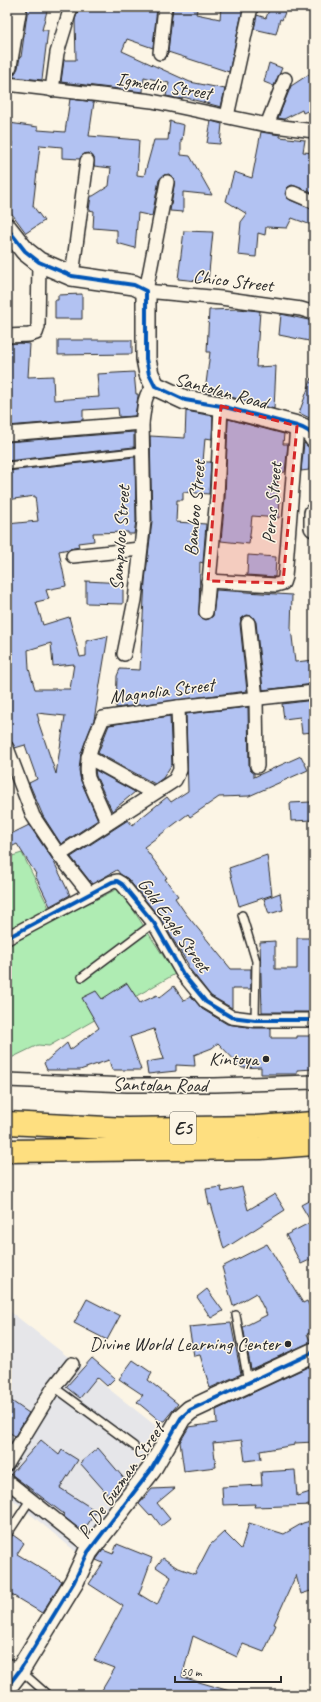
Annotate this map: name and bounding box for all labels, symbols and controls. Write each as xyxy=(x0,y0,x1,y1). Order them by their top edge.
street label: Igmedio Street xyxy=(115,67,216,106)
street label: Chico Street xyxy=(192,264,276,298)
street label: Santolan Road xyxy=(172,367,273,416)
street label: Bamboo Street xyxy=(179,457,211,557)
street label: Peras Street xyxy=(257,460,288,544)
street label: Sampaloc Street xyxy=(104,483,136,591)
street label: Magnolia Street xyxy=(108,672,218,709)
street label: Gold Eagle Street xyxy=(132,873,217,979)
place label: Kintoya xyxy=(209,1047,260,1071)
marker: Kintoya xyxy=(261,1054,271,1064)
street label: Santolan Road xyxy=(112,1072,211,1098)
road number: E5 xyxy=(170,1112,196,1144)
place label: Divine World Learning Center xyxy=(89,1332,282,1356)
marker: Divine World Learning Center xyxy=(283,1339,293,1349)
street label: P. De Guzman Street xyxy=(72,1416,171,1543)
scale bar xyxy=(175,1658,281,1684)
text: 50 m xyxy=(181,1664,203,1680)

